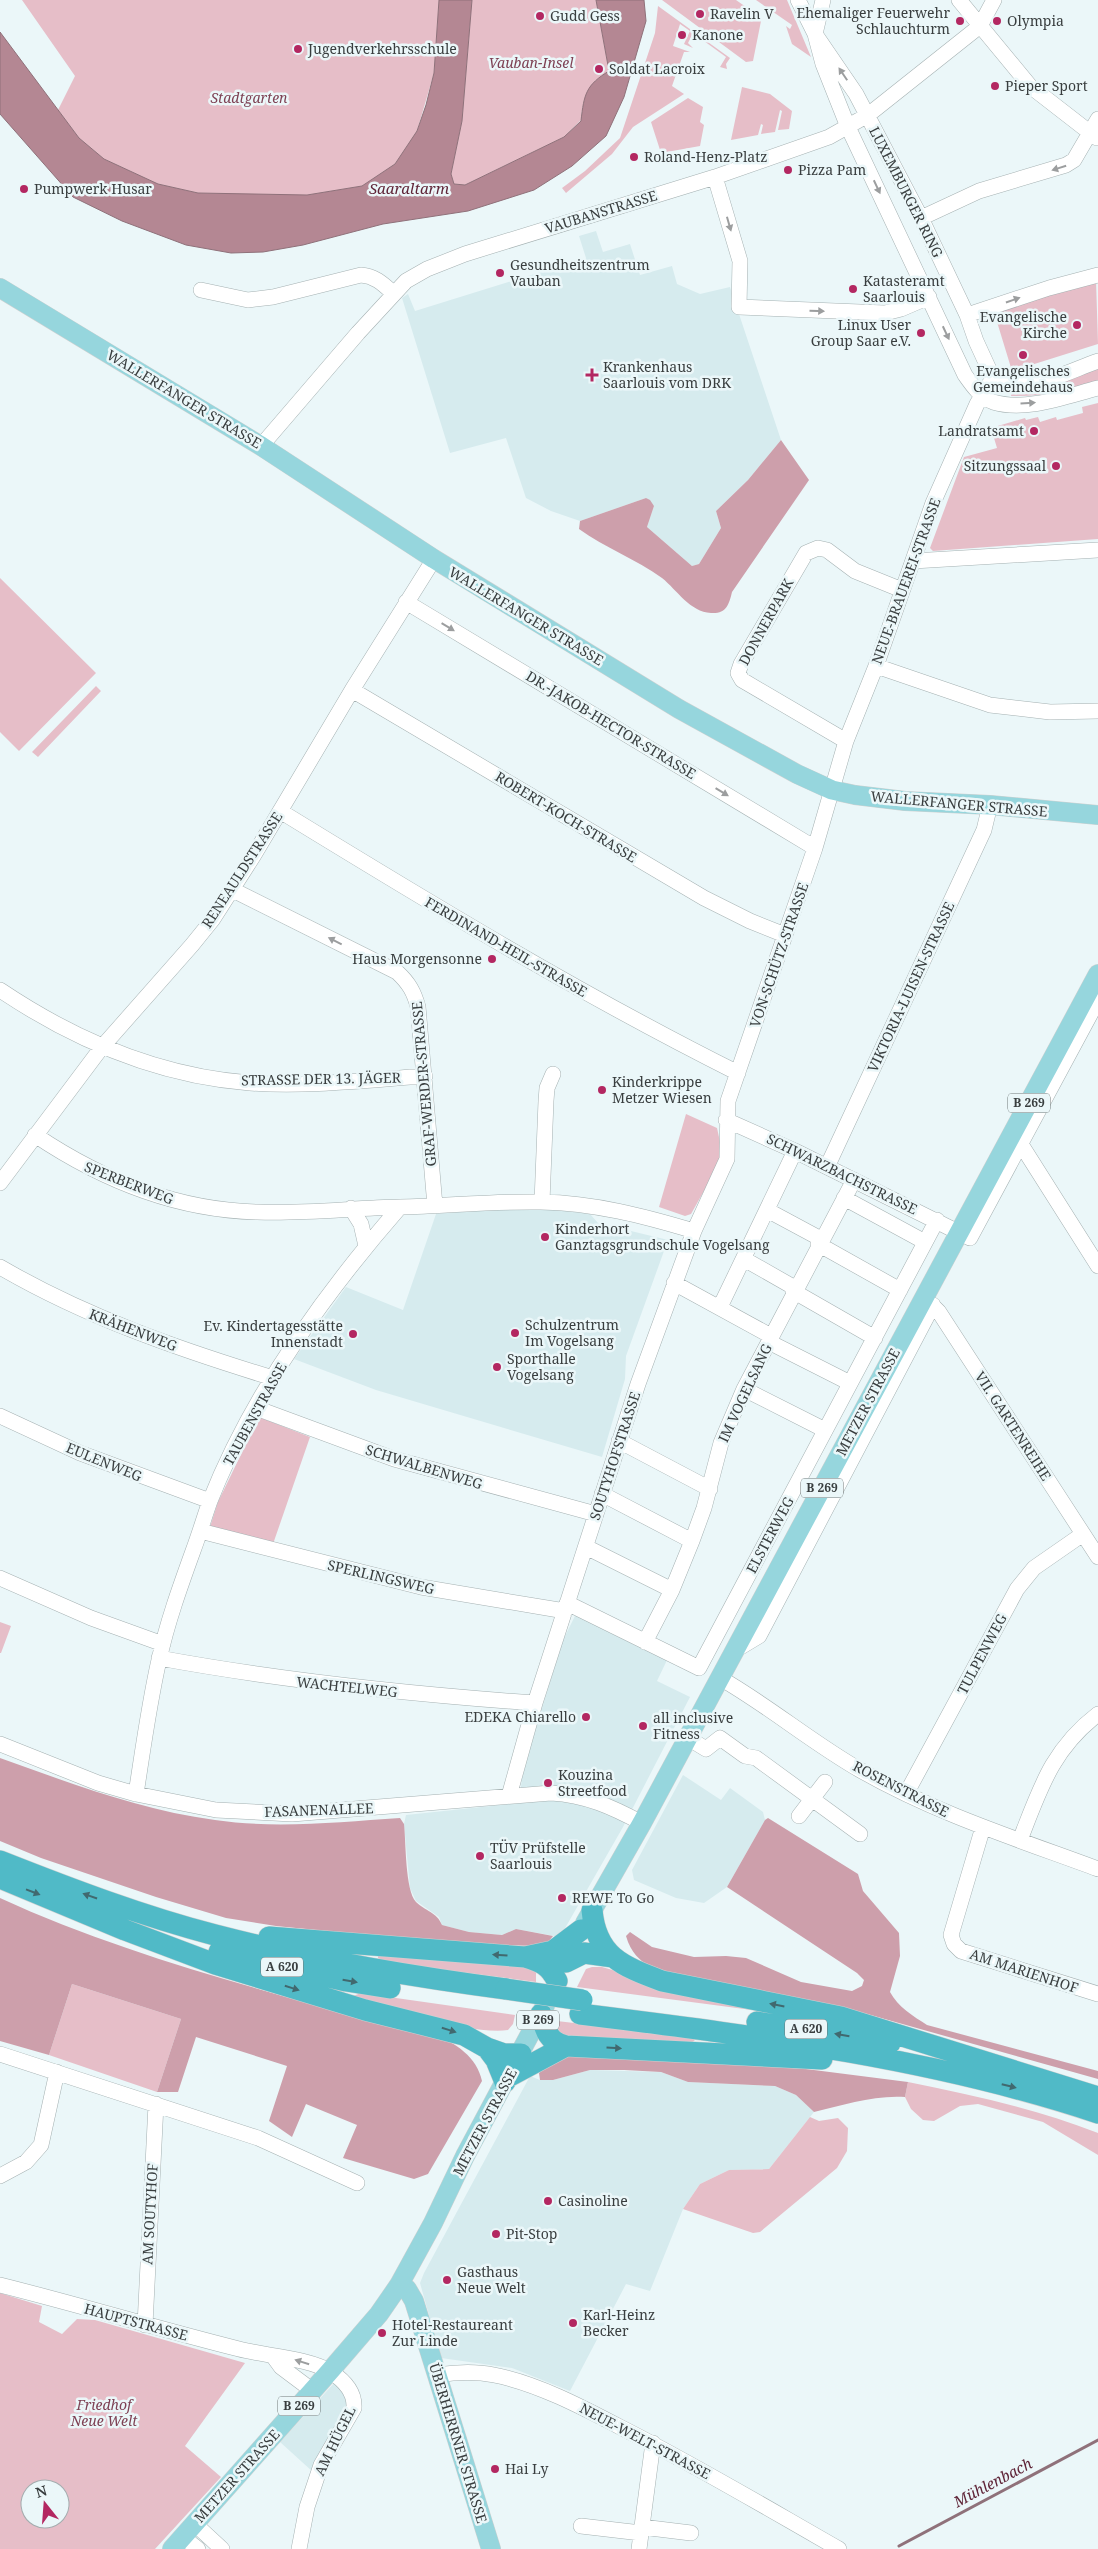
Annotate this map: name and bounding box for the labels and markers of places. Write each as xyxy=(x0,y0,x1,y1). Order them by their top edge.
place label: Ehemaliger Feuerwehr Schlauchturm xyxy=(797,3,950,38)
place label: Ravelin V xyxy=(710,4,774,23)
place label: Gudd Gess xyxy=(550,6,620,25)
marker: Ravelin V xyxy=(694,8,706,20)
marker: Gudd Gess xyxy=(534,10,546,22)
place label: Olympia xyxy=(1007,11,1064,30)
marker: Ehemaliger Feuerwehr Schlauchturm xyxy=(954,15,966,27)
marker: Olympia xyxy=(991,15,1003,27)
place label: Kanone xyxy=(692,25,743,44)
marker: Kanone xyxy=(676,29,688,41)
place label: Jugendverkehrsschule xyxy=(307,39,457,58)
marker: Jugendverkehrsschule xyxy=(292,43,304,55)
place label: Soldat Lacroix xyxy=(609,59,706,78)
marker: Soldat Lacroix xyxy=(593,63,605,75)
place label: Pieper Sport xyxy=(1005,76,1088,95)
marker: Pieper Sport xyxy=(989,80,1001,92)
place label: Roland-Henz-Platz xyxy=(644,147,767,166)
marker: Roland-Henz-Platz xyxy=(628,151,640,163)
place label: Pizza Pam xyxy=(798,160,866,179)
marker: Pizza Pam xyxy=(782,164,794,176)
place label: Pumpwerk Husar xyxy=(34,179,152,198)
marker: Pumpwerk Husar xyxy=(18,183,30,195)
place label: Gesundheitszentrum Vauban xyxy=(510,255,650,290)
marker: Gesundheitszentrum Vauban xyxy=(494,267,506,279)
place label: Katasteramt Saarlouis xyxy=(863,271,945,306)
marker: Katasteramt Saarlouis xyxy=(847,283,859,295)
place label: Evangelische Kirche xyxy=(980,307,1067,342)
place label: Linux User Group Saar e.V. xyxy=(811,315,911,350)
marker: Evangelische Kirche xyxy=(1071,319,1083,331)
marker: Linux User Group Saar e.V. xyxy=(915,327,927,339)
marker: Evangelisches Gemeindehaus xyxy=(1017,349,1029,361)
place label: Krankenhaus Saarlouis vom DRK xyxy=(603,357,731,392)
place label: Evangelisches Gemeindehaus xyxy=(973,361,1073,396)
marker: Krankenhaus Saarlouis vom DRK xyxy=(585,368,599,382)
place label: Landratsamt xyxy=(938,421,1024,440)
marker: Landratsamt xyxy=(1028,425,1040,437)
place label: Sitzungssaal xyxy=(964,456,1047,475)
marker: Sitzungssaal xyxy=(1050,460,1062,472)
place label: Haus Morgensonne xyxy=(352,949,482,968)
marker: Haus Morgensonne xyxy=(486,953,498,965)
place label: Kinderkrippe Metzer Wiesen xyxy=(612,1072,712,1107)
marker: Kinderkrippe Metzer Wiesen xyxy=(596,1084,608,1096)
place label: Kinderhort Ganztagsgrundschule Vogelsang xyxy=(555,1219,770,1254)
marker: Kinderhort Ganztagsgrundschule Vogelsang xyxy=(539,1231,551,1243)
place label: Schulzentrum Im Vogelsang xyxy=(525,1315,619,1350)
place label: Ev. Kindertagesstätte Innenstadt xyxy=(203,1316,343,1351)
marker: Schulzentrum Im Vogelsang xyxy=(509,1327,521,1339)
marker: Ev. Kindertagesstätte Innenstadt xyxy=(347,1328,359,1340)
place label: Sporthalle Vogelsang xyxy=(507,1349,576,1384)
marker: Sporthalle Vogelsang xyxy=(491,1361,503,1373)
place label: EDEKA Chiarello xyxy=(464,1707,576,1726)
place label: all inclusive Fitness xyxy=(653,1708,733,1743)
marker: EDEKA Chiarello xyxy=(580,1711,592,1723)
marker: all inclusive Fitness xyxy=(637,1720,649,1732)
place label: Kouzina Streetfood xyxy=(558,1765,627,1800)
marker: Kouzina Streetfood xyxy=(542,1777,554,1789)
place label: TÜV Prüfstelle Saarlouis xyxy=(490,1838,586,1873)
marker: TÜV Prüfstelle Saarlouis xyxy=(474,1850,486,1862)
place label: REWE To Go xyxy=(572,1888,654,1907)
marker: REWE To Go xyxy=(556,1892,568,1904)
place label: Casinoline xyxy=(558,2191,628,2210)
marker: Casinoline xyxy=(542,2195,554,2207)
place label: Pit-Stop xyxy=(506,2224,557,2243)
marker: Pit-Stop xyxy=(490,2228,502,2240)
place label: Gasthaus Neue Welt xyxy=(457,2262,526,2297)
marker: Gasthaus Neue Welt xyxy=(441,2274,453,2286)
place label: Karl-Heinz Becker xyxy=(583,2305,655,2340)
place label: Hotel-Restaureant Zur Linde xyxy=(392,2315,513,2350)
marker: Karl-Heinz Becker xyxy=(567,2317,579,2329)
marker: Hotel-Restaureant Zur Linde xyxy=(376,2327,388,2339)
place label: Hai Ly xyxy=(505,2459,548,2478)
marker: Hai Ly xyxy=(489,2463,501,2475)

